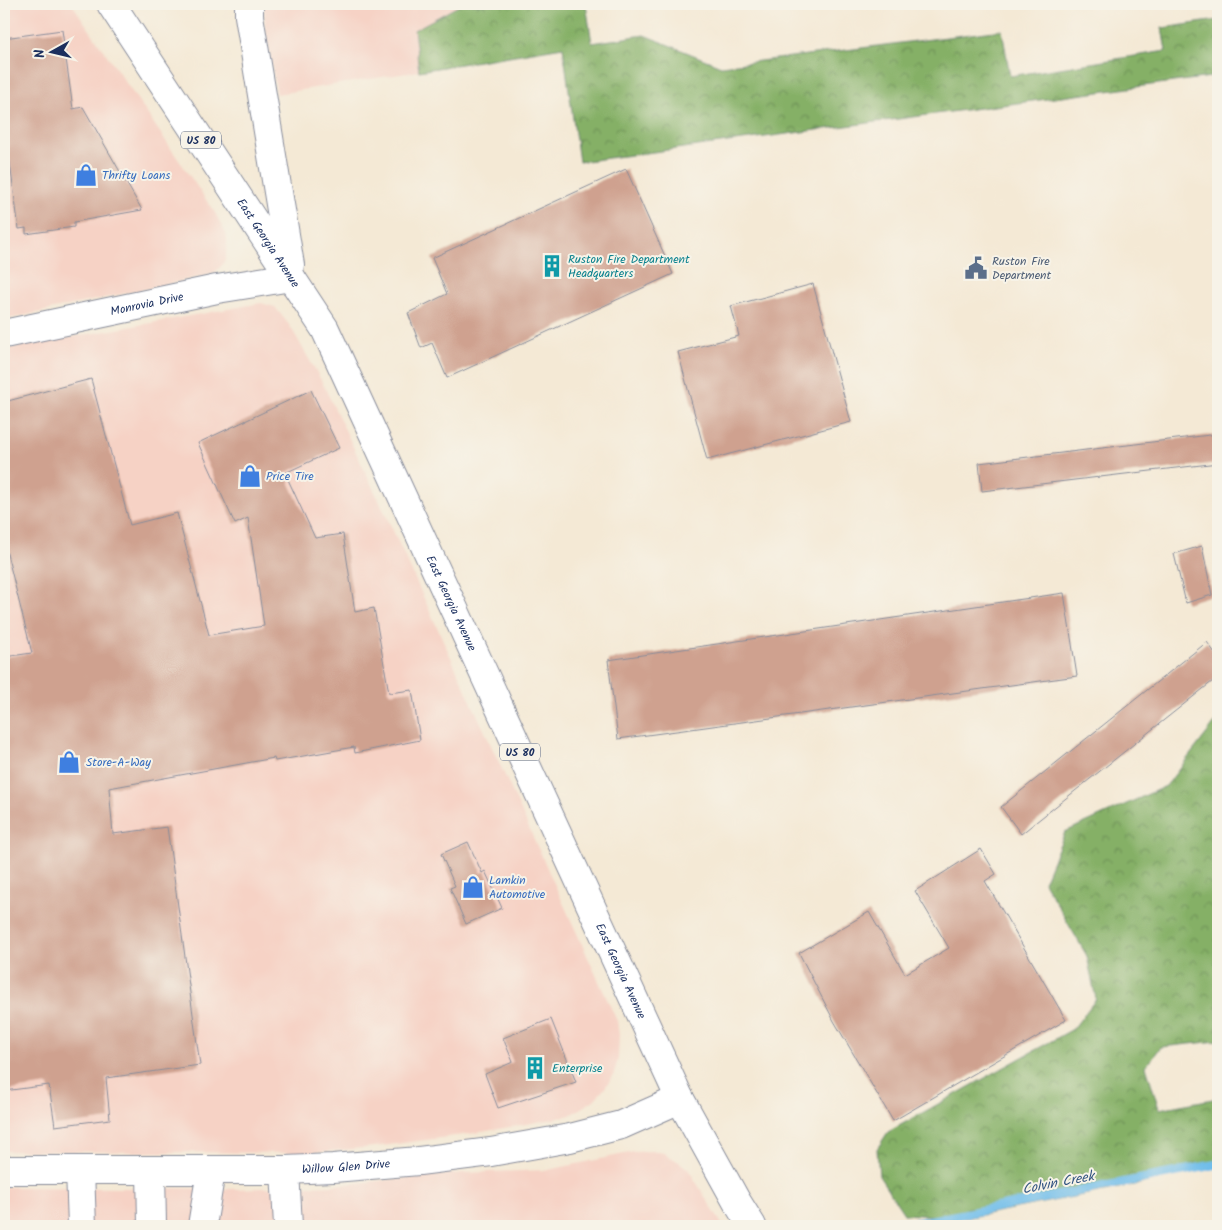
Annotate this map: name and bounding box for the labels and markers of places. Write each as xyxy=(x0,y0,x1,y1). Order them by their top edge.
shop icon: Thrifty Loans xyxy=(73,162,99,188)
place label: Thrifty Loans xyxy=(102,166,170,185)
place label: Ruston Fire Department Headquarters xyxy=(568,250,690,283)
place label: Ruston Fire Department xyxy=(992,252,1051,285)
building icon: Ruston Fire Department Headquarters xyxy=(539,253,565,279)
public building icon: Ruston Fire Department xyxy=(963,255,989,281)
shop icon: Price Tire xyxy=(237,463,263,489)
place label: Price Tire xyxy=(266,467,314,486)
shop icon: Store-A-Way xyxy=(56,749,82,775)
place label: Store-A-Way xyxy=(86,753,151,772)
place label: Lamkin Automotive xyxy=(489,871,546,904)
shop icon: Lamkin Automotive xyxy=(460,874,486,900)
building icon: Enterprise xyxy=(522,1055,548,1081)
place label: Enterprise xyxy=(552,1059,603,1078)

